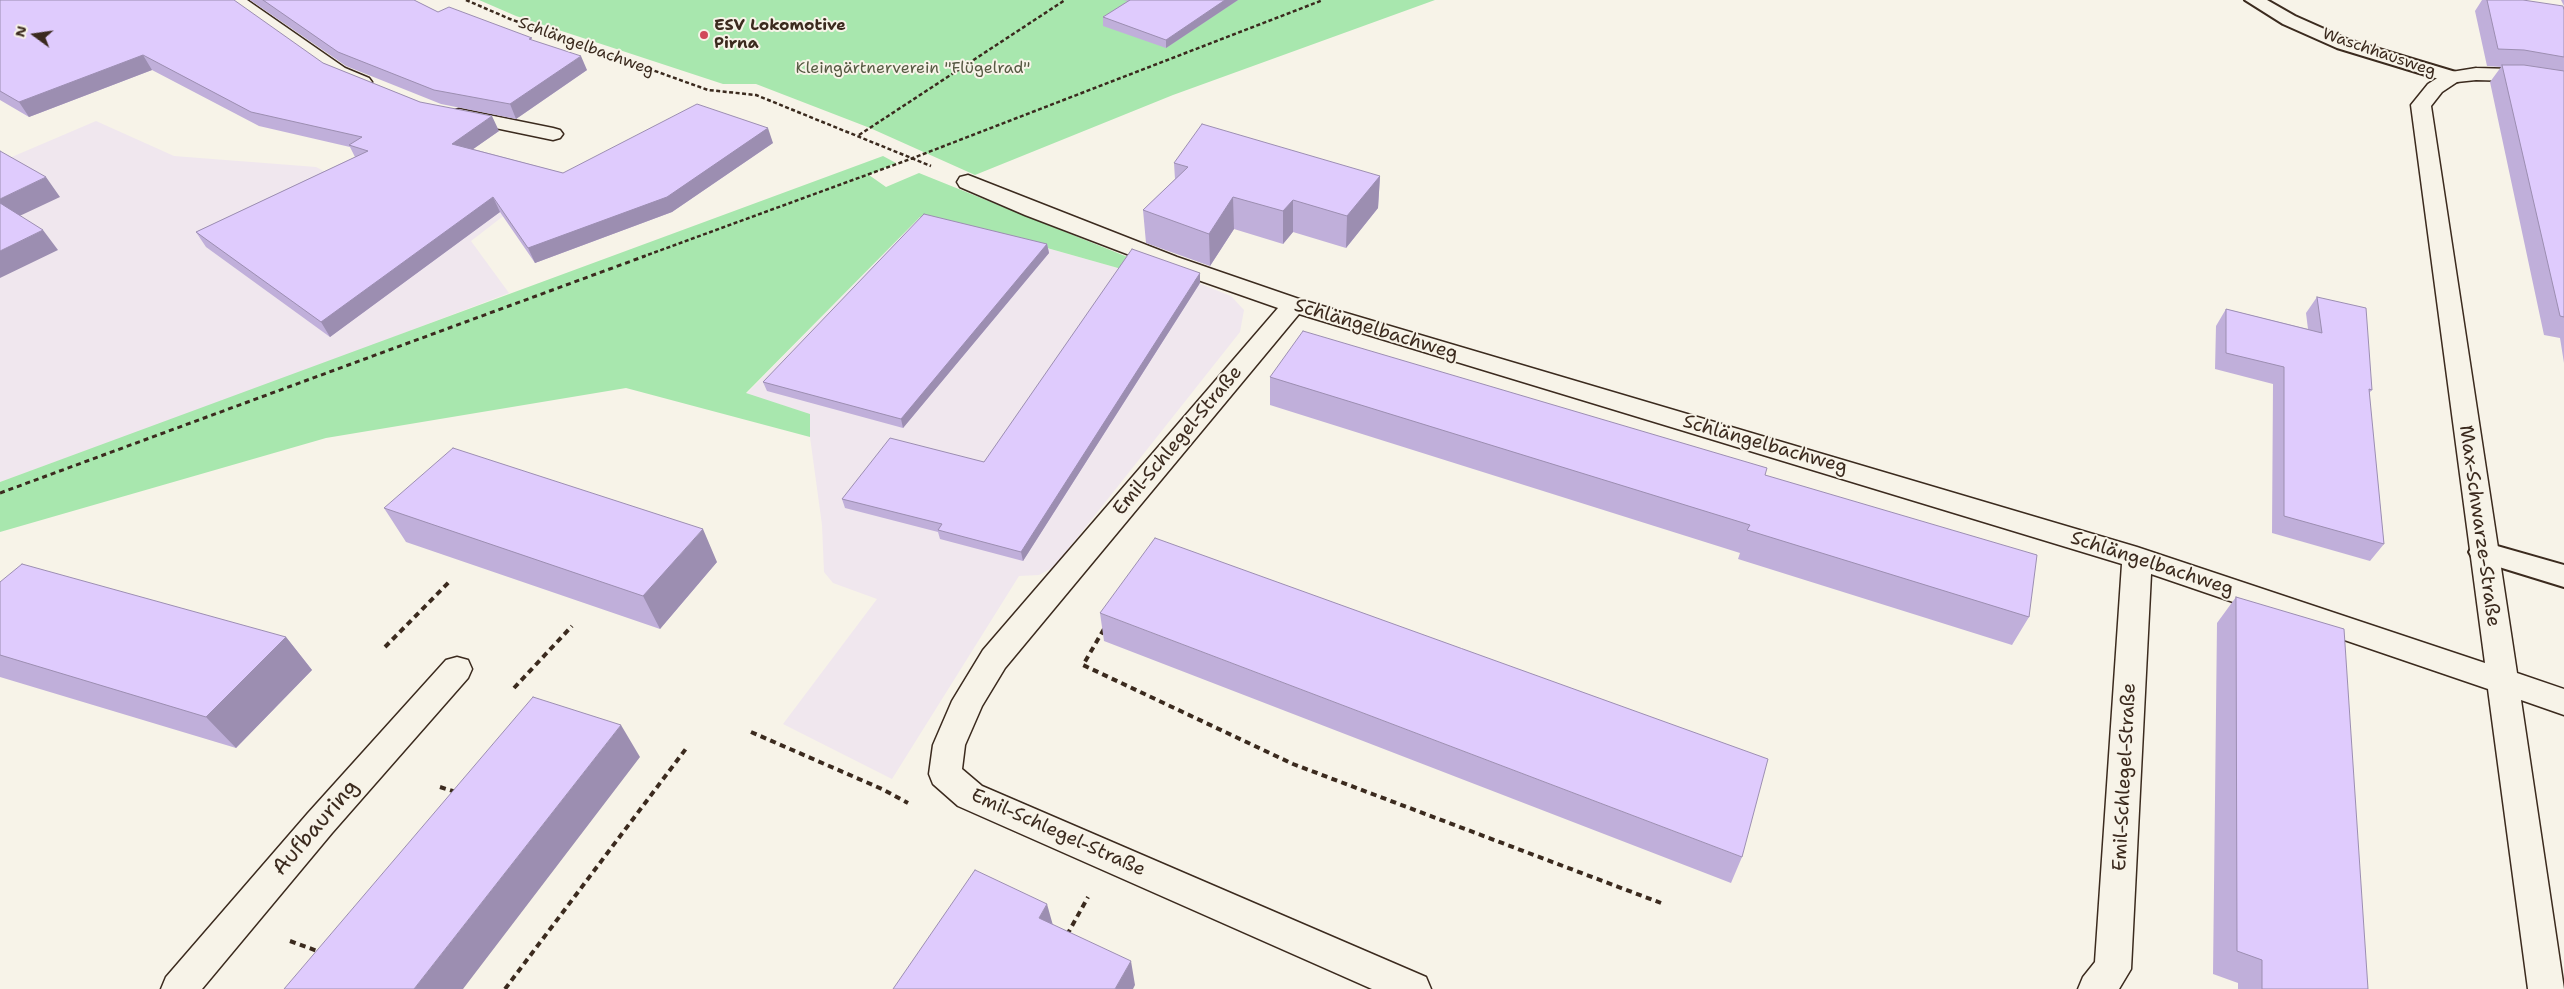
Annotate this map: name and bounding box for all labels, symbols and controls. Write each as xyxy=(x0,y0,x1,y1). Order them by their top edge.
north arrow xyxy=(10,10,60,60)
street label: Schlängelbachweg xyxy=(515,13,657,81)
place label: ESV Lokomotive Pirna xyxy=(714,16,846,54)
text: N xyxy=(10,24,31,39)
street label: Waschhausweg xyxy=(2320,25,2438,81)
marker: ESV Lokomotive Pirna xyxy=(698,29,710,41)
park label: Kleingärtnerverein "Flügelrad" xyxy=(796,59,1030,79)
street label: Schlängelbachweg xyxy=(1291,294,1461,366)
street label: Emil-Schlegel-Straße xyxy=(1109,362,1247,520)
street label: Schlängelbachweg xyxy=(1680,411,1850,479)
street label: Max-Schwarze-Straße xyxy=(2454,424,2504,628)
street label: Schlängelbachweg xyxy=(2068,527,2236,601)
street label: Emil-Schlegel-Straße xyxy=(2109,682,2141,872)
street label: Aufbauring xyxy=(267,775,365,881)
street label: Emil-Schlegel-Straße xyxy=(967,784,1149,882)

